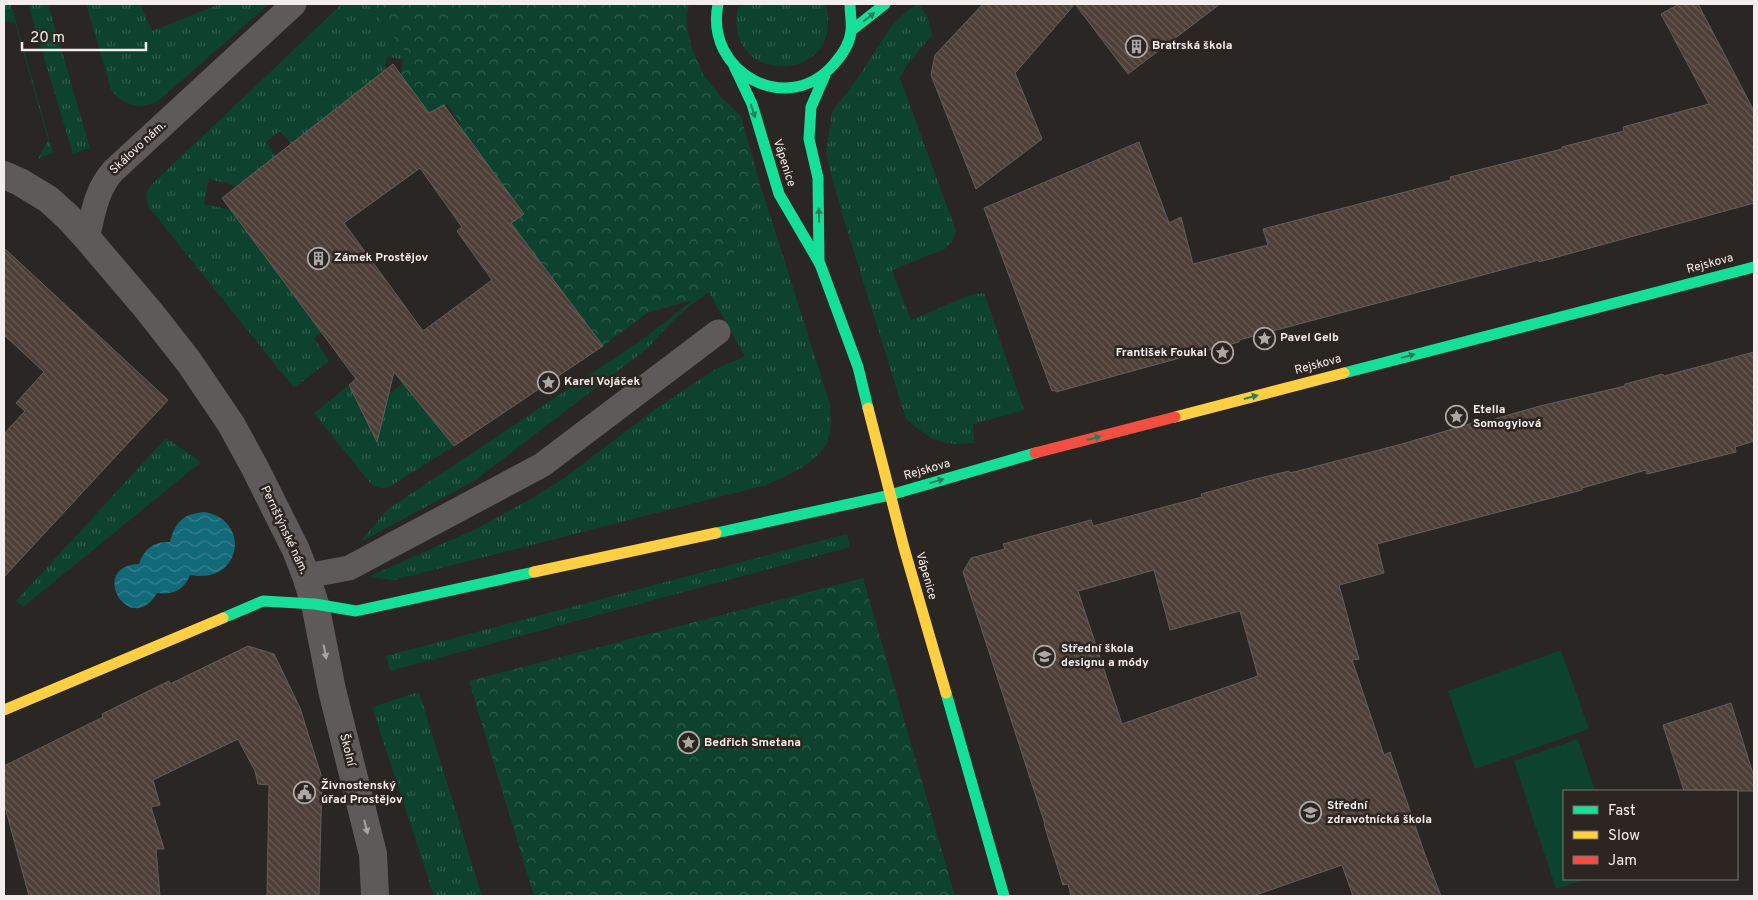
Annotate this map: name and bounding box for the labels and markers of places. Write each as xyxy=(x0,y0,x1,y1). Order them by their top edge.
building icon: Bratrská škola xyxy=(1124,34,1148,58)
place label: Bratrská škola xyxy=(1152,38,1232,54)
building icon: Zámek Prostějov xyxy=(306,246,330,270)
place label: Zámek Prostějov xyxy=(334,250,429,266)
place icon: Pavel Gelb xyxy=(1252,326,1276,350)
place label: Pavel Gelb xyxy=(1280,330,1339,346)
place icon: František Foukal xyxy=(1211,341,1235,365)
place label: František Foukal xyxy=(1116,345,1207,361)
place icon: Karel Vojáček xyxy=(536,370,560,394)
place label: Karel Vojáček xyxy=(564,374,641,390)
place label: Etella Somogyiová xyxy=(1473,402,1541,432)
place icon: Etella Somogyiová xyxy=(1445,405,1469,429)
place label: Střední škola designu a módy xyxy=(1061,641,1149,671)
school or university icon: Střední škola designu a módy xyxy=(1033,644,1057,668)
place icon: Bedřich Smetana xyxy=(676,731,700,755)
place label: Bedřich Smetana xyxy=(704,735,801,751)
place label: Živnostenský úřad Prostějov xyxy=(321,778,403,808)
public building icon: Živnostenský úřad Prostějov xyxy=(293,781,317,805)
place label: Střední zdravotnícká škola xyxy=(1327,798,1432,828)
school or university icon: Střední zdravotnícká škola xyxy=(1299,801,1323,825)

